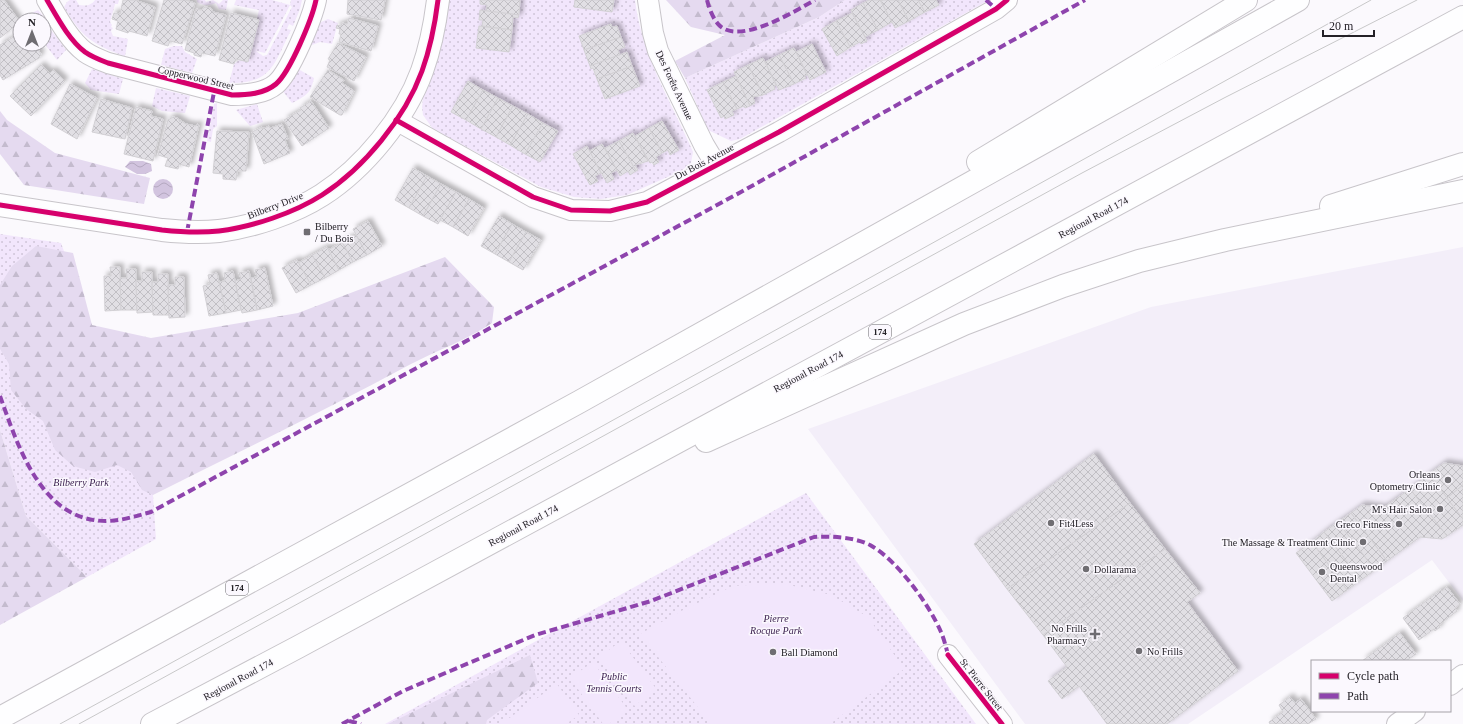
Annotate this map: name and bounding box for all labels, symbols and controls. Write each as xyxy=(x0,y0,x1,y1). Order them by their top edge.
north arrow xyxy=(12,12,52,52)
scale bar xyxy=(1323,12,1374,38)
text: N xyxy=(28,16,36,28)
text: 20 m xyxy=(1329,19,1354,33)
street label: Des Forêts Avenue xyxy=(654,49,696,122)
street label: Copperwood Street xyxy=(157,63,235,92)
street label: Du Bois Avenue xyxy=(673,141,736,182)
street label: Bilberry Drive xyxy=(246,190,305,221)
street label: Regional Road 174 xyxy=(1057,194,1130,240)
place label: Bilberry / Du Bois xyxy=(315,221,353,244)
marker: Bilberry / Du Bois xyxy=(302,227,312,237)
road number: 174 xyxy=(869,325,891,339)
street label: Regional Road 174 xyxy=(772,348,845,394)
place label: Orleans Optometry Clinic xyxy=(1370,469,1441,492)
marker: Orleans Optometry Clinic xyxy=(1443,475,1453,485)
park label: Bilberry Park xyxy=(53,477,109,488)
street label: Regional Road 174 xyxy=(487,502,560,548)
place label: M's Hair Salon xyxy=(1372,504,1432,515)
marker: M's Hair Salon xyxy=(1435,504,1445,514)
marker: Fit4Less xyxy=(1046,518,1056,528)
place label: Fit4Less xyxy=(1059,518,1094,529)
place label: Greco Fitness xyxy=(1336,519,1391,530)
marker: Greco Fitness xyxy=(1394,519,1404,529)
place label: The Massage & Treatment Clinic xyxy=(1222,537,1356,548)
marker: The Massage & Treatment Clinic xyxy=(1358,537,1368,547)
place label: Queenswood Dental xyxy=(1330,561,1382,584)
marker: Dollarama xyxy=(1081,564,1091,574)
place label: Dollarama xyxy=(1094,564,1137,575)
marker: Queenswood Dental xyxy=(1317,567,1327,577)
road number: 174 xyxy=(226,581,248,595)
park label: Pierre Rocque Park xyxy=(749,613,803,636)
place label: No Frills Pharmacy xyxy=(1047,623,1087,646)
marker: No Frills Pharmacy xyxy=(1090,629,1100,639)
marker: No Frills xyxy=(1134,646,1144,656)
place label: No Frills xyxy=(1147,646,1183,657)
marker: Ball Diamond xyxy=(768,647,778,657)
place label: Ball Diamond xyxy=(781,647,837,658)
street label: Regional Road 174 xyxy=(202,656,275,702)
street label: St. Pierre Street xyxy=(958,656,1005,713)
legend xyxy=(1311,660,1451,712)
text: Cycle path xyxy=(1347,669,1399,683)
park label: Public Tennis Courts xyxy=(586,671,642,694)
text: Path xyxy=(1347,689,1368,703)

